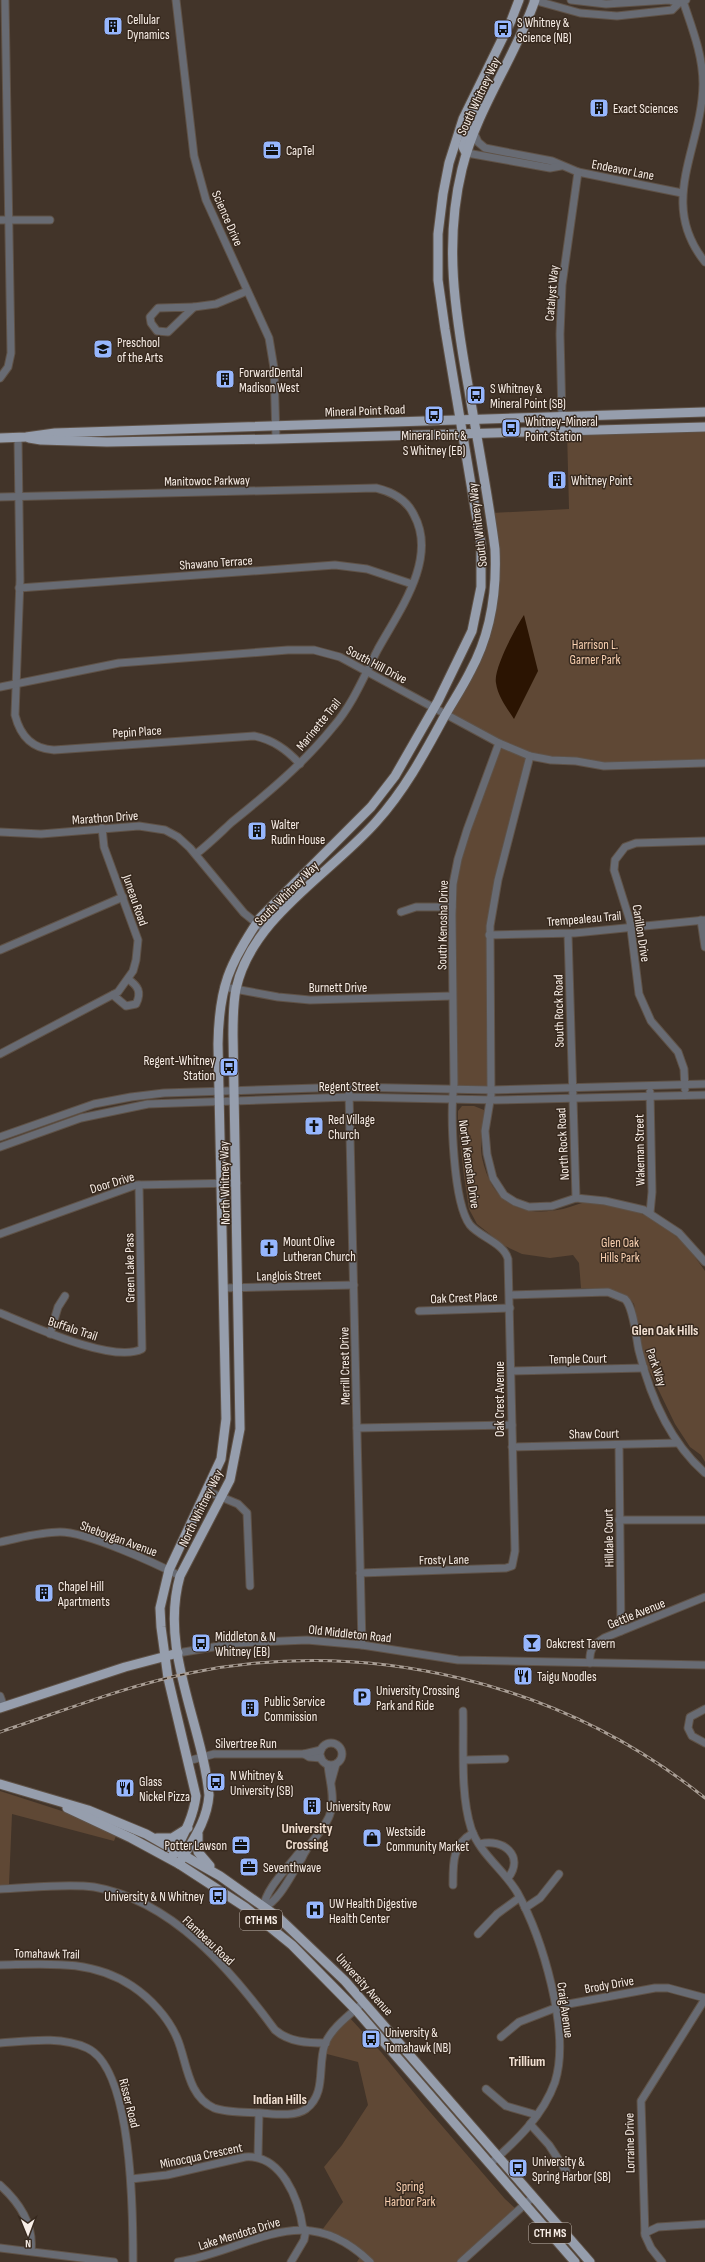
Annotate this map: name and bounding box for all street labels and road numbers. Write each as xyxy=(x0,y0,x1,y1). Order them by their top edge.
street label: South Whitney Way xyxy=(454,55,504,138)
street label: Endeavor Lane xyxy=(590,156,655,184)
street label: Science Drive xyxy=(208,188,246,249)
street label: Catalyst Way xyxy=(542,264,562,322)
street label: Mineral Point Road xyxy=(324,402,406,420)
street label: Manitowoc Parkway xyxy=(164,472,250,490)
street label: South Whitney Way xyxy=(465,482,491,568)
street label: Shawano Terrace xyxy=(179,552,253,574)
street label: South Hill Drive xyxy=(343,642,410,688)
street label: Marinette Trail xyxy=(293,695,345,754)
street label: Pepin Place xyxy=(112,722,162,742)
street label: Marathon Drive xyxy=(71,808,139,828)
street label: South Whitney Way xyxy=(251,858,322,929)
street label: Juneau Road xyxy=(119,872,151,928)
street label: South Kenosha Drive xyxy=(434,880,452,970)
street label: Carillon Drive xyxy=(629,903,653,963)
street label: Trempealeau Trail xyxy=(546,908,622,930)
street label: South Rock Road xyxy=(550,974,568,1048)
street label: Burnett Drive xyxy=(309,980,367,996)
street label: Regent Street xyxy=(319,1079,379,1095)
street label: North Rock Road xyxy=(553,1107,573,1181)
street label: Wakeman Street xyxy=(631,1114,649,1186)
street label: North Kenosha Drive xyxy=(455,1119,483,1209)
street label: North Whitney Way xyxy=(216,1141,234,1225)
street label: Door Drive xyxy=(88,1169,136,1197)
street label: Green Lake Pass xyxy=(121,1233,139,1303)
street label: Langlois Street xyxy=(256,1267,322,1285)
street label: Oak Crest Place xyxy=(430,1289,498,1307)
street label: Buffalo Trail xyxy=(46,1313,99,1344)
street label: Merrill Crest Drive xyxy=(336,1327,354,1405)
street label: Park Way xyxy=(642,1346,670,1388)
street label: Temple Court xyxy=(549,1350,607,1368)
street label: Oak Crest Avenue xyxy=(492,1361,508,1437)
street label: Shaw Court xyxy=(569,1426,619,1442)
street label: North Whitney Way xyxy=(175,1467,226,1550)
street label: Hilldale Court xyxy=(600,1508,618,1568)
street label: Sheboygan Avenue xyxy=(78,1518,160,1560)
street label: Frosty Lane xyxy=(419,1552,469,1568)
street label: Gettle Avenue xyxy=(605,1595,668,1633)
street label: Old Middleton Road xyxy=(308,1622,392,1646)
street label: Silvertree Run xyxy=(215,1736,277,1752)
road number: CTH MS xyxy=(240,1910,282,1930)
street label: Flambeau Road xyxy=(179,1913,238,1969)
street label: Tomahawk Trail xyxy=(14,1945,80,1963)
street label: University Avenue xyxy=(332,1950,396,2019)
street label: Brody Drive xyxy=(583,1973,635,1997)
street label: Craig Avenue xyxy=(553,1981,577,2039)
street label: Risser Road xyxy=(115,2077,143,2130)
street label: Lorraine Drive xyxy=(621,2113,639,2173)
street label: Minocqua Crescent xyxy=(159,2139,244,2173)
street label: Lake Mendota Drive xyxy=(196,2214,282,2254)
road number: CTH MS xyxy=(529,2223,571,2243)

